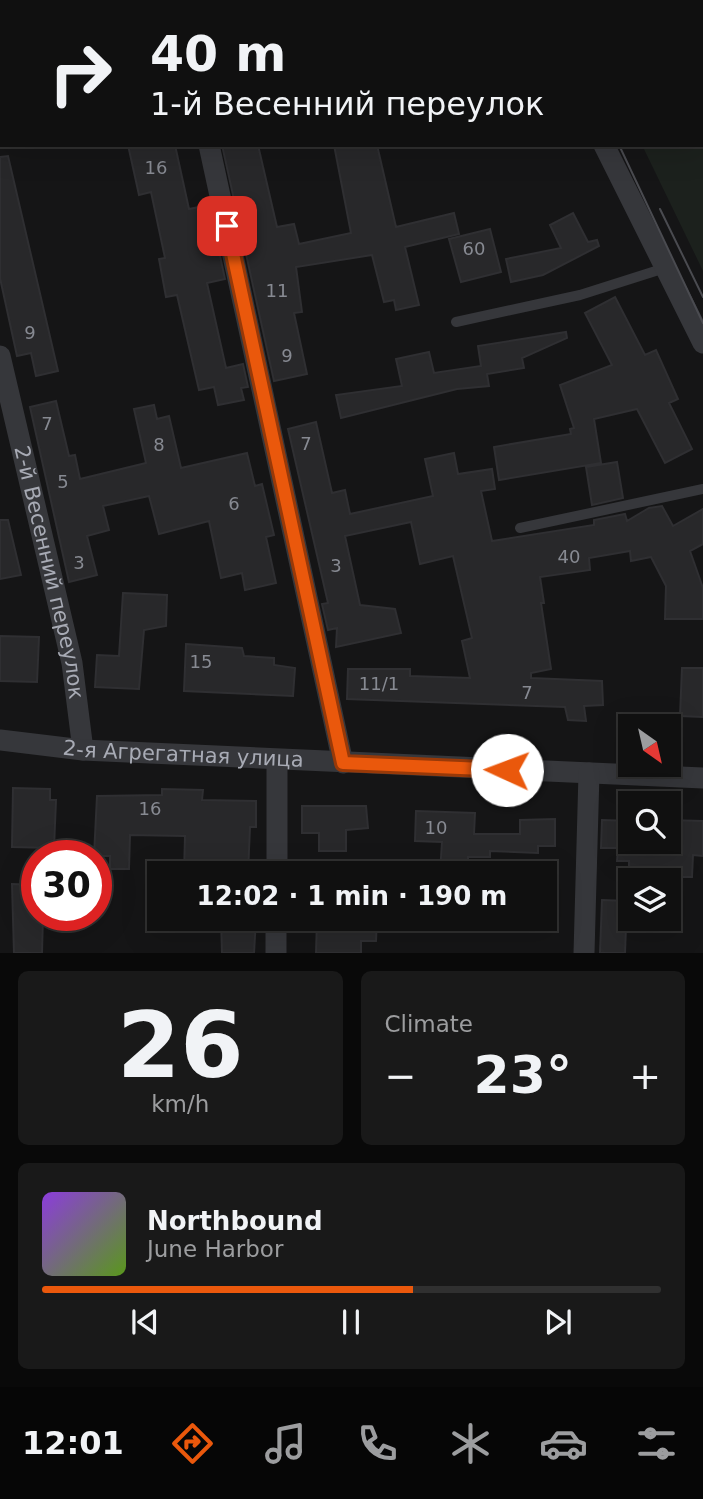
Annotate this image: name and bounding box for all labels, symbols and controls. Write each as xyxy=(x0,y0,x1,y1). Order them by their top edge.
text: 40 m xyxy=(150,26,286,83)
icon: right xyxy=(35,28,126,119)
text: 1-й Весенний переулок xyxy=(150,85,544,123)
house number: 16 xyxy=(145,157,167,178)
pin xyxy=(197,196,257,256)
icon: arrive xyxy=(208,207,246,245)
house number: 60 xyxy=(463,238,485,259)
house number: 11 xyxy=(266,280,288,301)
house number: 9 xyxy=(24,322,36,343)
house number: 9 xyxy=(281,345,293,366)
house number: 7 xyxy=(41,413,53,434)
house number: 7 xyxy=(300,433,312,454)
house number: 8 xyxy=(153,434,165,455)
street label: 2-й Весенний переулок xyxy=(9,443,88,700)
house number: 5 xyxy=(57,471,69,492)
house number: 6 xyxy=(228,493,240,514)
house number: 40 xyxy=(558,546,580,567)
house number: 3 xyxy=(73,552,85,573)
house number: 3 xyxy=(330,555,342,576)
house number: 15 xyxy=(190,651,212,672)
house number: 11/1 xyxy=(359,673,399,694)
house number: 7 xyxy=(521,682,533,703)
north arrow xyxy=(618,714,681,777)
map controls xyxy=(618,714,681,931)
position arrow xyxy=(470,733,544,807)
street label: 2-я Агрегатная улица xyxy=(62,736,304,772)
button: search xyxy=(618,791,681,854)
house number: 16 xyxy=(139,798,161,819)
house number: 10 xyxy=(425,817,447,838)
speed limit sign: 30 xyxy=(21,840,112,931)
button: layers xyxy=(618,868,681,931)
text: 12:02 · 1 min · 190 m xyxy=(197,881,507,911)
text: 26 xyxy=(117,993,244,1098)
text: Climate xyxy=(385,1011,473,1037)
text: 23° xyxy=(474,1045,572,1105)
text: − xyxy=(385,1054,416,1098)
text: + xyxy=(629,1054,661,1098)
text: km/h xyxy=(151,1091,209,1117)
text: Northbound xyxy=(147,1206,323,1236)
text: June Harbor xyxy=(147,1236,283,1262)
icon: previous xyxy=(126,1303,164,1341)
icon: pause xyxy=(332,1303,370,1341)
icon: next xyxy=(539,1303,577,1341)
icon: directions xyxy=(168,1419,217,1468)
icon: music xyxy=(261,1419,310,1468)
icon: phone xyxy=(353,1419,402,1468)
icon: climate xyxy=(446,1419,495,1468)
icon: car xyxy=(539,1419,588,1468)
icon: filters xyxy=(632,1419,681,1468)
text: 12:01 xyxy=(22,1424,124,1462)

